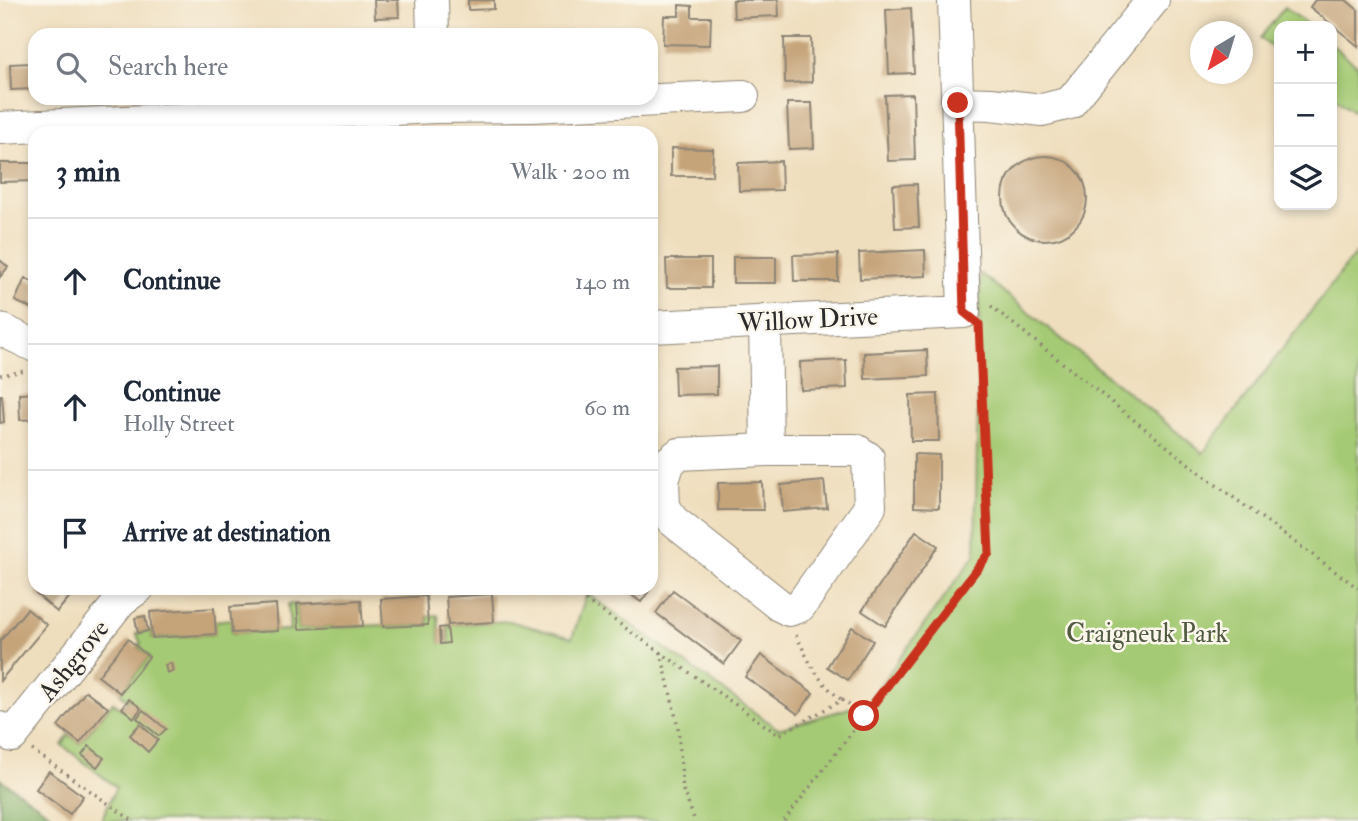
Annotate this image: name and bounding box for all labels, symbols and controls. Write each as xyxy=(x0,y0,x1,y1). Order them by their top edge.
north arrow xyxy=(1190,21,1253,84)
map controls xyxy=(1274,21,1337,210)
button: + xyxy=(1274,21,1337,84)
search box xyxy=(28,28,658,105)
icon: search xyxy=(52,48,90,86)
text: Search here xyxy=(108,51,228,83)
button: − xyxy=(1274,84,1337,147)
route end xyxy=(942,87,973,118)
button: layers xyxy=(1274,147,1337,210)
text: 3 min xyxy=(56,153,121,190)
text: Walk · 200 m xyxy=(510,157,630,186)
icon: ahead xyxy=(56,262,94,300)
text: Continue xyxy=(123,265,221,297)
text: 140 m xyxy=(575,267,630,296)
street label: Willow Drive xyxy=(736,300,879,340)
text: Continue xyxy=(123,377,221,409)
icon: ahead xyxy=(56,388,94,426)
text: 60 m xyxy=(584,393,630,422)
text: Holly Street xyxy=(123,409,235,438)
icon: arrive xyxy=(56,514,94,552)
text: Arrive at destination xyxy=(123,517,331,549)
street label: Ashgrove xyxy=(31,613,116,709)
park label: Craigneuk Park xyxy=(1066,618,1228,650)
route start xyxy=(848,700,879,731)

